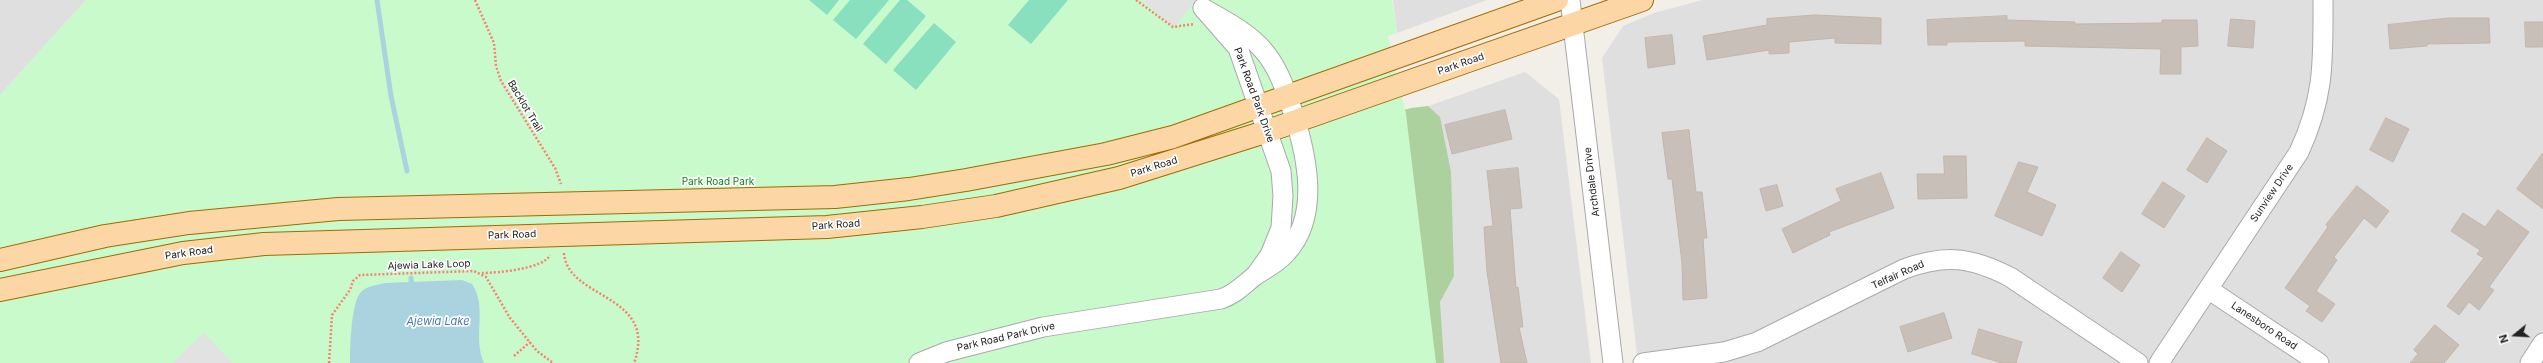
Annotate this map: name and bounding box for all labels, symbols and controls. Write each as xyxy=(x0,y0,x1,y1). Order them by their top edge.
street label: Park Road Park Drive xyxy=(1231,46,1277,144)
street label: Park Road xyxy=(1436,50,1486,78)
street label: Backlot Trail xyxy=(505,78,545,134)
street label: Archdale Drive xyxy=(1582,147,1602,217)
street label: Park Road xyxy=(1129,154,1179,180)
street label: Sunview Drive xyxy=(2248,162,2296,224)
park label: Park Road Park xyxy=(682,176,754,188)
street label: Park Road xyxy=(811,217,861,233)
street label: Park Road xyxy=(488,228,536,242)
street label: Park Road xyxy=(164,244,214,262)
street label: Ajewia Lake Loop xyxy=(387,258,471,272)
street label: Telfair Road xyxy=(1870,258,1926,292)
street label: Lanesboro Road xyxy=(2229,300,2299,352)
water label: Ajewia Lake xyxy=(406,315,470,329)
north arrow xyxy=(2495,315,2535,355)
street label: Park Road Park Drive xyxy=(956,320,1056,354)
text: N xyxy=(2496,333,2512,345)

